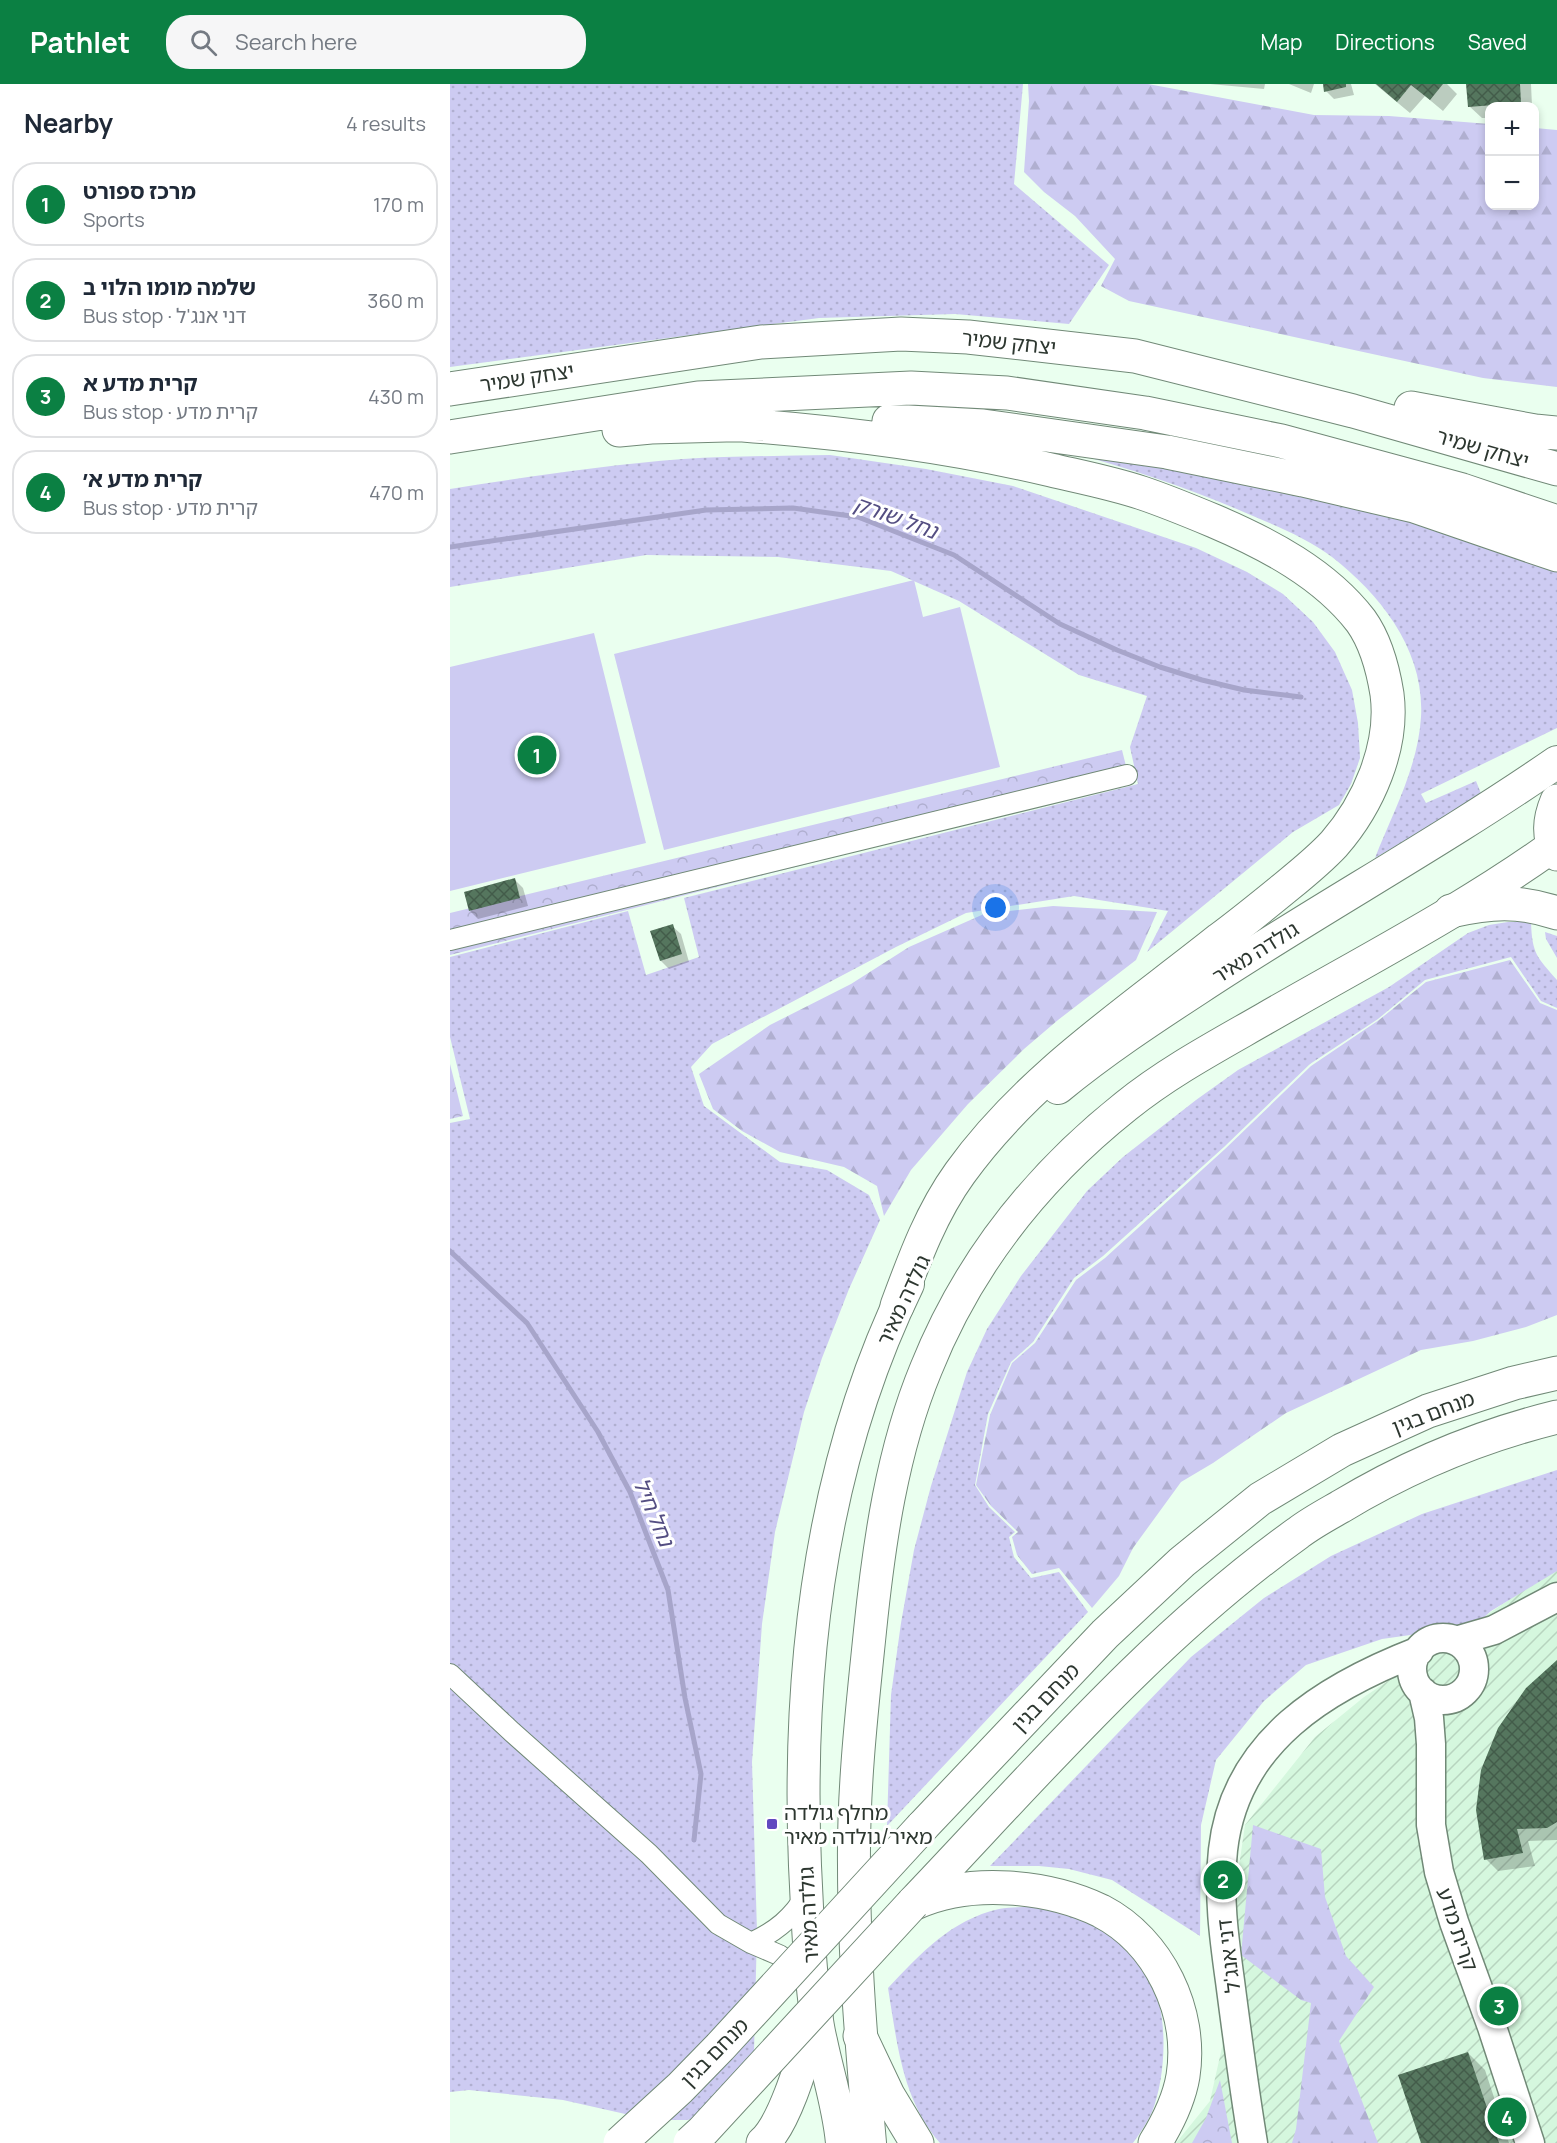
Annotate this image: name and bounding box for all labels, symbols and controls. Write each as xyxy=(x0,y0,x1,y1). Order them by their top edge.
search box xyxy=(166,15,586,69)
text: Pathlet xyxy=(30,23,130,61)
icon: search xyxy=(187,26,220,59)
text: Search here xyxy=(235,27,357,57)
text: Map xyxy=(1261,28,1302,56)
text: Directions xyxy=(1335,28,1435,56)
text: Saved xyxy=(1468,28,1527,56)
map controls xyxy=(1485,102,1539,210)
button: + xyxy=(1485,102,1539,156)
text: Nearby xyxy=(24,105,113,141)
text: 4 results xyxy=(346,110,426,137)
button: − xyxy=(1485,156,1539,210)
text: מרכז ספורט xyxy=(83,176,196,206)
text: 1 xyxy=(41,191,50,218)
text: 170 m xyxy=(373,191,424,218)
text: Sports xyxy=(83,206,145,233)
text: שלמה מומו הלוי ב xyxy=(83,272,256,302)
text: 2 xyxy=(40,287,51,314)
text: 360 m xyxy=(367,287,424,314)
text: Bus stop · דני אנג'ל xyxy=(83,302,246,329)
street label: יצחק שמיר xyxy=(960,323,1058,361)
street label: יצחק שמיר xyxy=(478,356,576,398)
text: קרית מדע א xyxy=(83,368,198,398)
text: 3 xyxy=(40,383,51,410)
text: 430 m xyxy=(368,383,424,410)
text: Bus stop · קרית מדע xyxy=(83,398,258,425)
street label: יצחק שמיר xyxy=(1433,421,1533,475)
text: קרית מדע א׳ xyxy=(83,464,203,494)
text: 4 xyxy=(39,479,52,506)
text: 470 m xyxy=(369,479,424,506)
water label: נחל שורק xyxy=(850,488,943,546)
text: Bus stop · קרית מדע xyxy=(83,494,258,521)
pin: 1 xyxy=(518,732,556,778)
your location xyxy=(981,893,1010,922)
street label: גולדה מאיר xyxy=(1206,914,1304,990)
street label: גולדה מאיר xyxy=(870,1250,936,1350)
street label: מנחם בגין xyxy=(1388,1383,1479,1441)
water label: נחל חיל xyxy=(626,1473,682,1552)
street label: מנחם בגין xyxy=(1005,1656,1085,1738)
place label: מחלף גולדה מאיר/גולדה מאיר xyxy=(784,1798,933,1850)
marker: מחלף גולדה מאיר/גולדה מאיר xyxy=(765,1817,779,1831)
pin: 2 xyxy=(1204,1858,1242,1902)
street label: גולדה מאיר xyxy=(791,1866,825,1964)
street label: קרית מדע xyxy=(1431,1884,1485,1974)
street label: דני אנג'ל xyxy=(1210,1918,1246,1994)
pin: 3 xyxy=(1480,1984,1518,2028)
street label: מנחם בגין xyxy=(674,2011,754,2093)
pin: 4 xyxy=(1488,2094,1526,2140)

